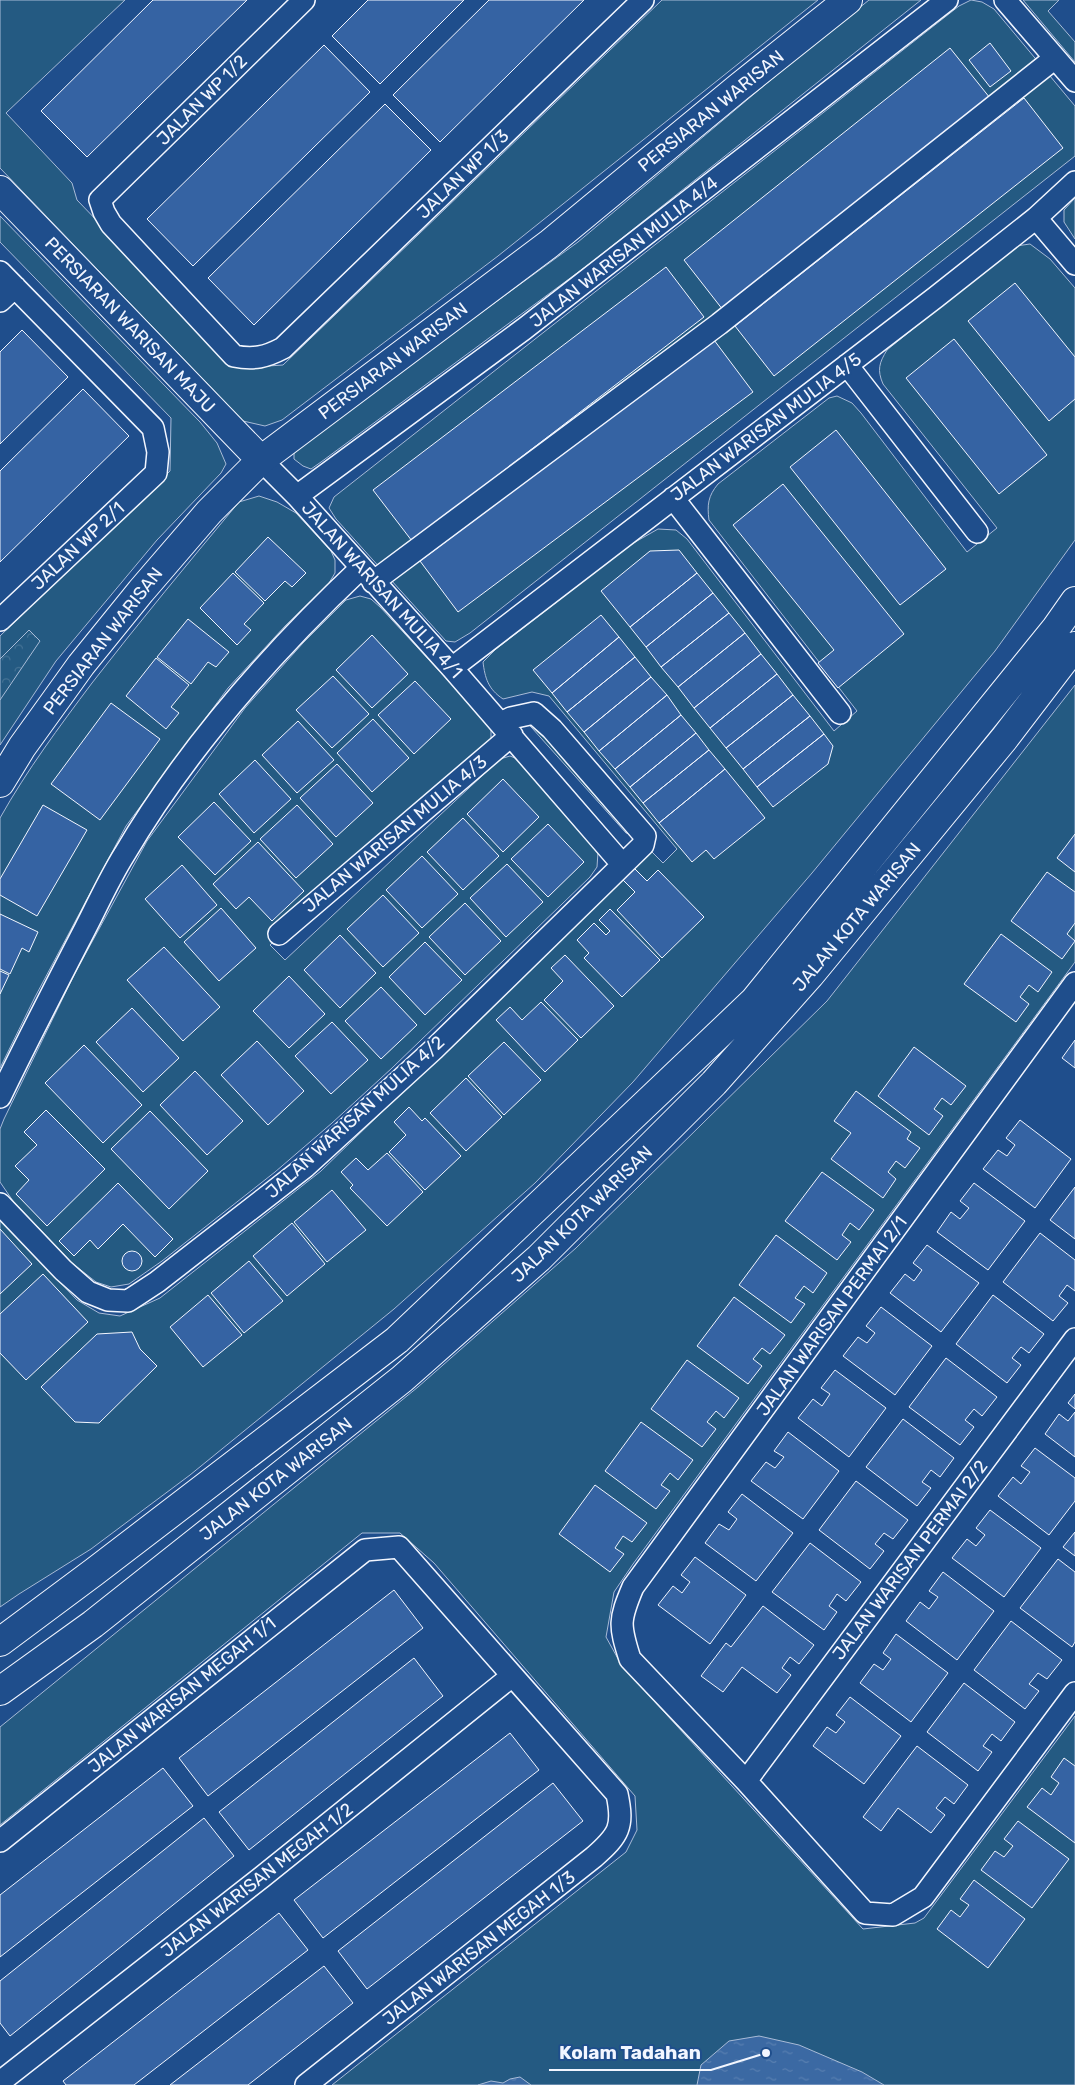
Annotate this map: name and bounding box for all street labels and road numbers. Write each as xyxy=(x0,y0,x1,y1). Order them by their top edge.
street label: PERSIARAN WARISAN xyxy=(634,45,788,177)
street label: JALAN WP 1/2 xyxy=(152,50,252,150)
street label: JALAN WP 1/3 xyxy=(412,125,514,223)
street label: JALAN WARISAN MULIA 4/4 xyxy=(526,172,722,332)
street label: PERSIARAN WARISAN MAJU xyxy=(40,233,220,417)
street label: PERSIARAN WARISAN xyxy=(314,298,472,424)
street label: JALAN WARISAN MULIA 4/5 xyxy=(666,348,866,506)
street label: JALAN WP 2/1 xyxy=(27,497,129,595)
street label: JALAN WARISAN MULIA 4/1 xyxy=(297,497,467,683)
street label: PERSIARAN WARISAN xyxy=(39,563,167,719)
street label: JALAN WARISAN MULIA 4/3 xyxy=(299,751,491,917)
street label: JALAN KOTA WARISAN xyxy=(788,838,926,996)
street label: JALAN WARISAN MULIA 4/2 xyxy=(261,1031,449,1203)
street label: JALAN KOTA WARISAN xyxy=(507,1141,657,1287)
street label: JALAN WARISAN PERMAI 2/1 xyxy=(752,1212,912,1420)
street label: JALAN KOTA WARISAN xyxy=(195,1413,357,1545)
street label: JALAN WARISAN PERMAI 2/2 xyxy=(828,1456,992,1664)
street label: JALAN WARISAN MEGAH 1/1 xyxy=(84,1612,280,1778)
street label: JALAN WARISAN MEGAH 1/2 xyxy=(157,1798,357,1962)
street label: JALAN WARISAN MEGAH 1/3 xyxy=(378,1866,580,2030)

